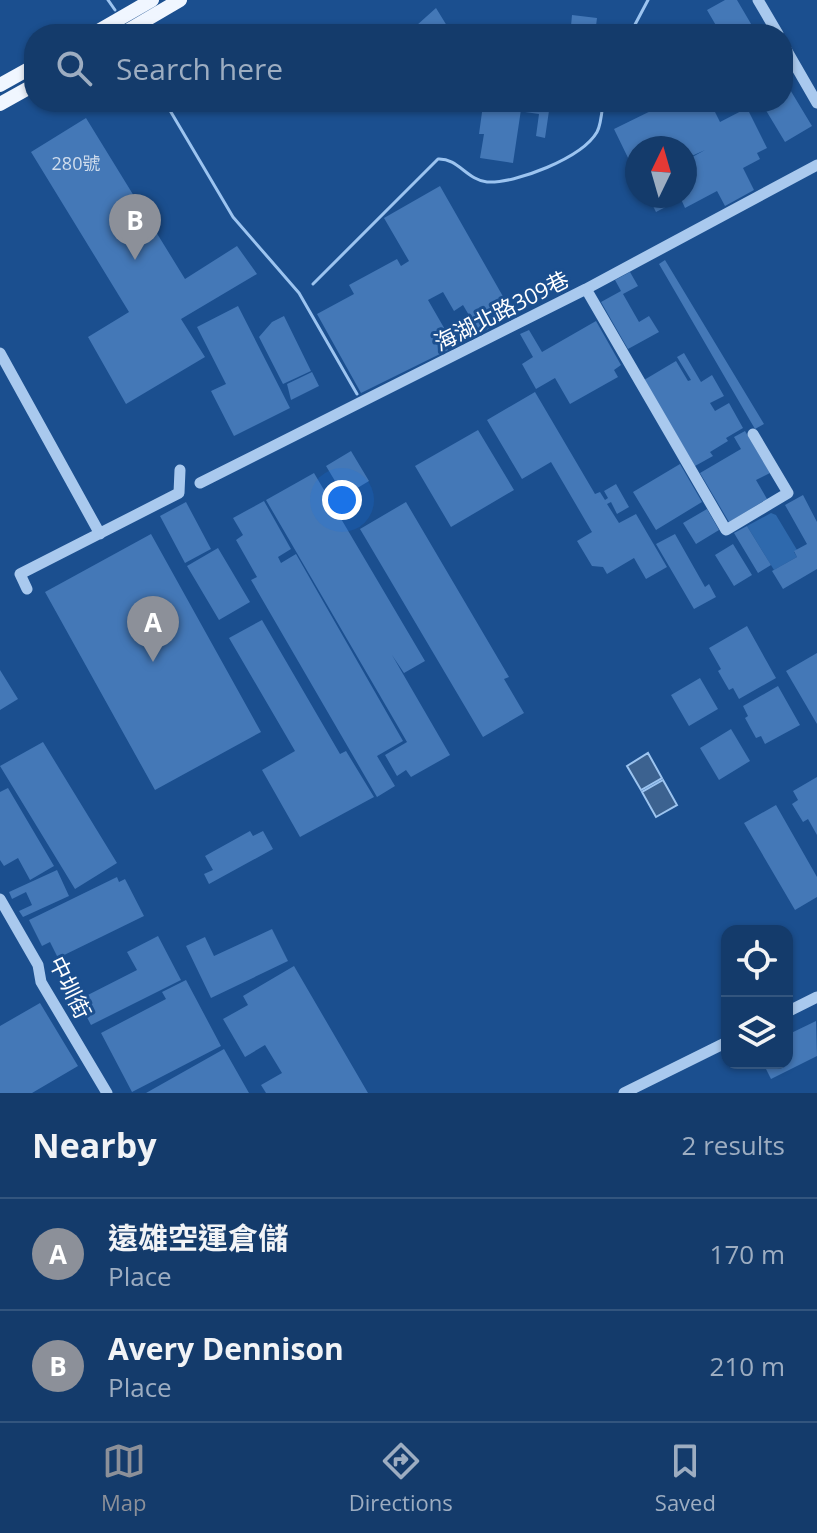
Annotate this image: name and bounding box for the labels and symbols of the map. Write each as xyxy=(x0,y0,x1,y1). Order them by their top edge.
north arrow xyxy=(625,136,697,208)
house number: 280號 xyxy=(52,151,100,175)
pin: B xyxy=(109,194,161,260)
street label: 海湖北路309巷 xyxy=(428,263,574,357)
your location xyxy=(322,480,362,520)
pin: A xyxy=(127,596,179,662)
street label: 中圳街 xyxy=(43,951,99,1023)

